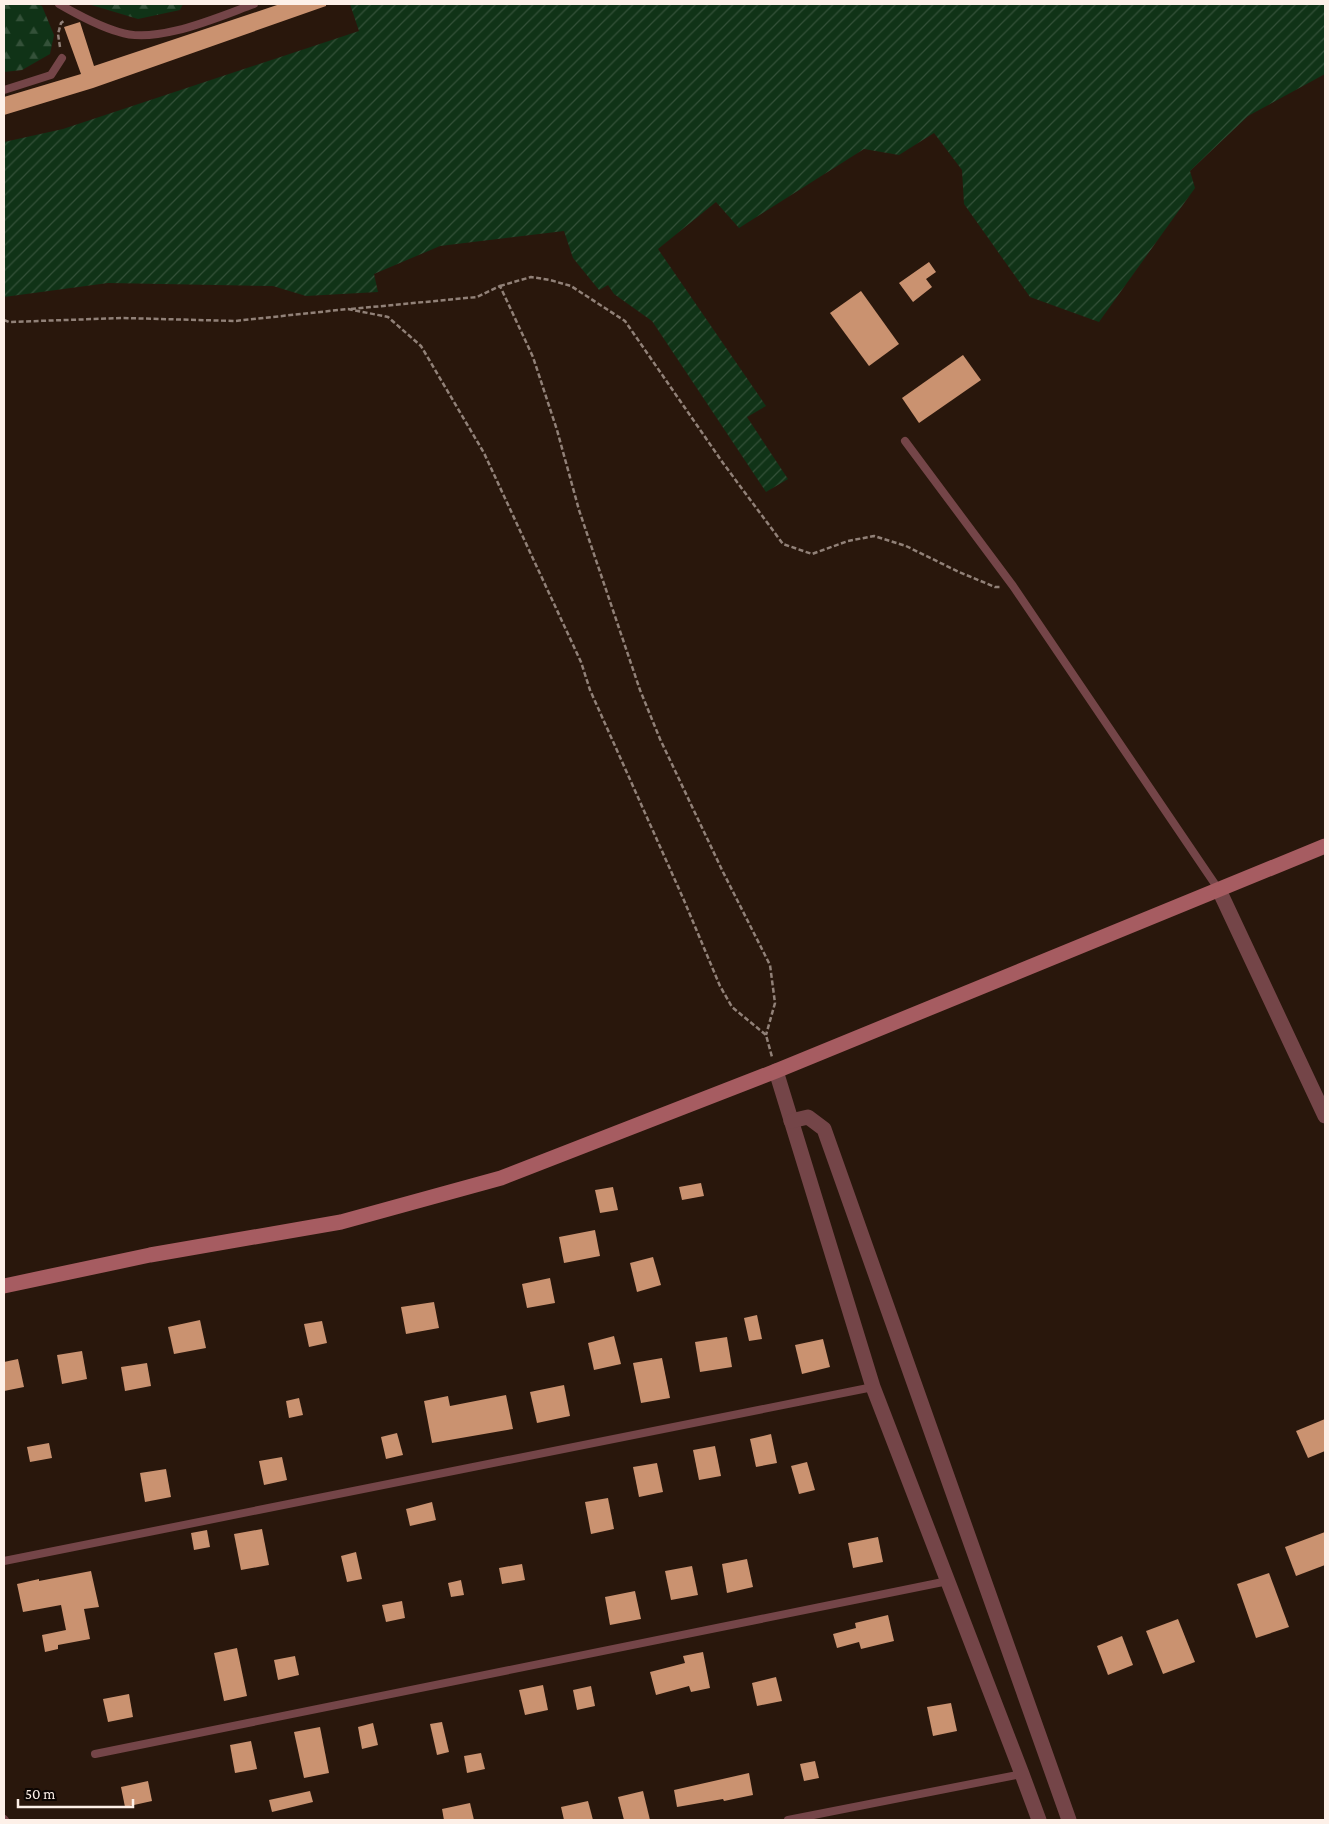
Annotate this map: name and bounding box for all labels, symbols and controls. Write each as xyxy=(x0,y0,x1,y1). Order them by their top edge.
scale bar xyxy=(18,1776,132,1808)
text: 50 m xyxy=(25,1786,55,1802)

